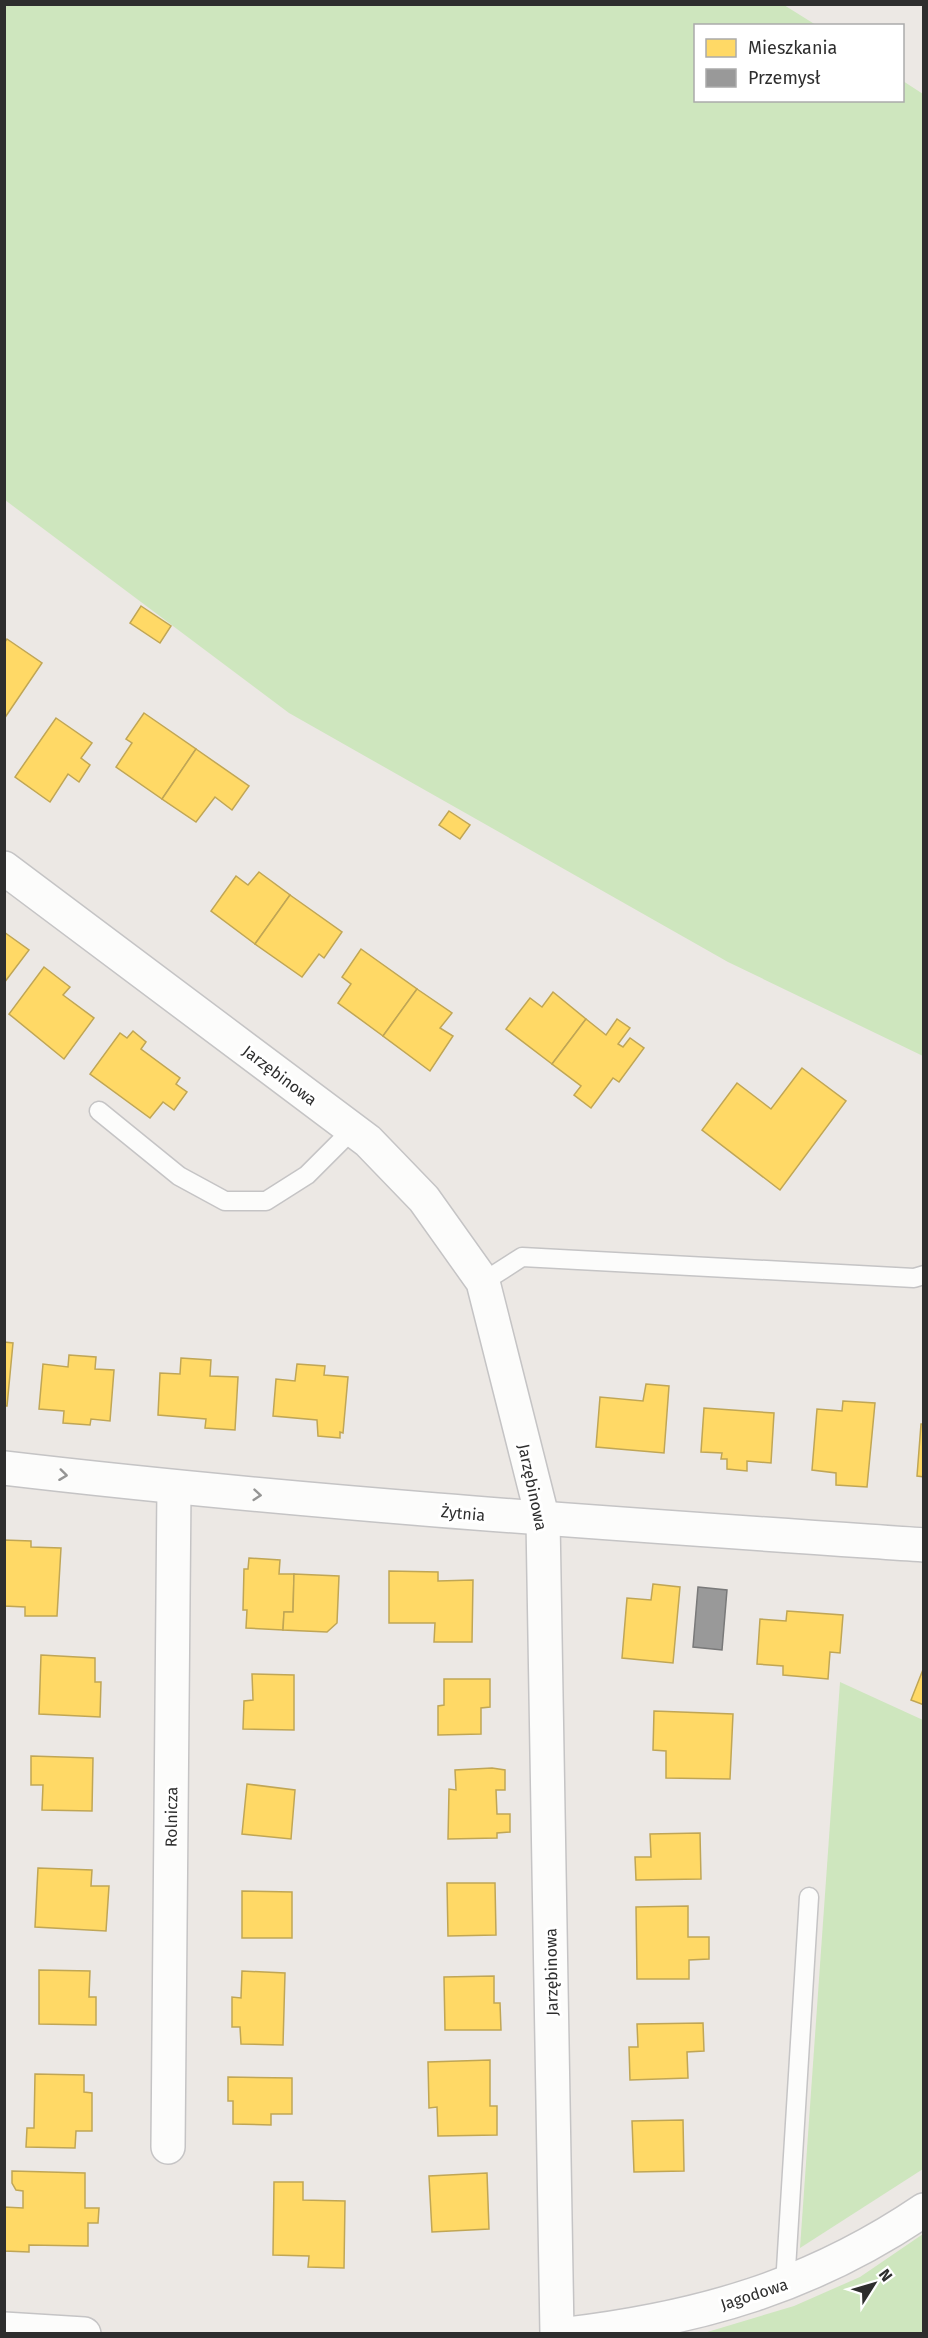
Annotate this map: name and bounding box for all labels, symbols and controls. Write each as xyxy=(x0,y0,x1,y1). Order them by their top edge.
legend xyxy=(694,24,904,102)
text: Mieszkania xyxy=(748,37,837,59)
text: Przemysł xyxy=(748,67,821,89)
street label: Jarzębinowa xyxy=(239,1041,321,1109)
street label: Jarzębinowa xyxy=(514,1442,551,1532)
one-way arrow xyxy=(58,1468,67,1480)
one-way arrow xyxy=(252,1488,261,1501)
street label: Żytnia xyxy=(440,1501,486,1525)
street label: Rolnicza xyxy=(161,1787,182,1847)
street label: Jarzębinowa xyxy=(541,1928,562,2016)
north arrow xyxy=(844,2254,904,2314)
text: N xyxy=(875,2265,896,2285)
street label: Jagodowa xyxy=(718,2275,790,2314)

